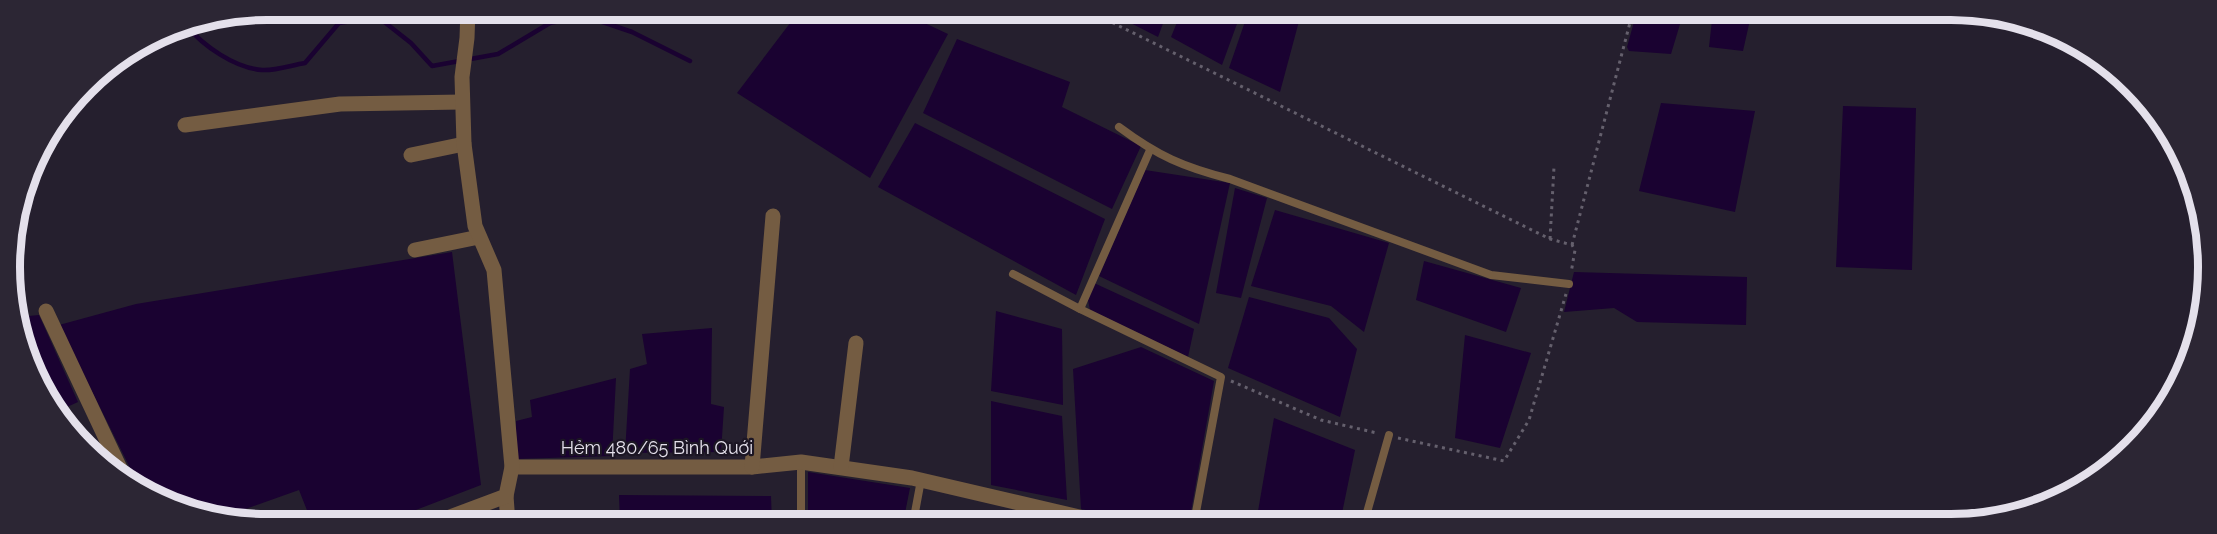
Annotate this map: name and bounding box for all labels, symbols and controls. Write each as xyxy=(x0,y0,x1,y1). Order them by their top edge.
street label: Hẻm 480/65 Bình Quới xyxy=(561,437,753,458)

